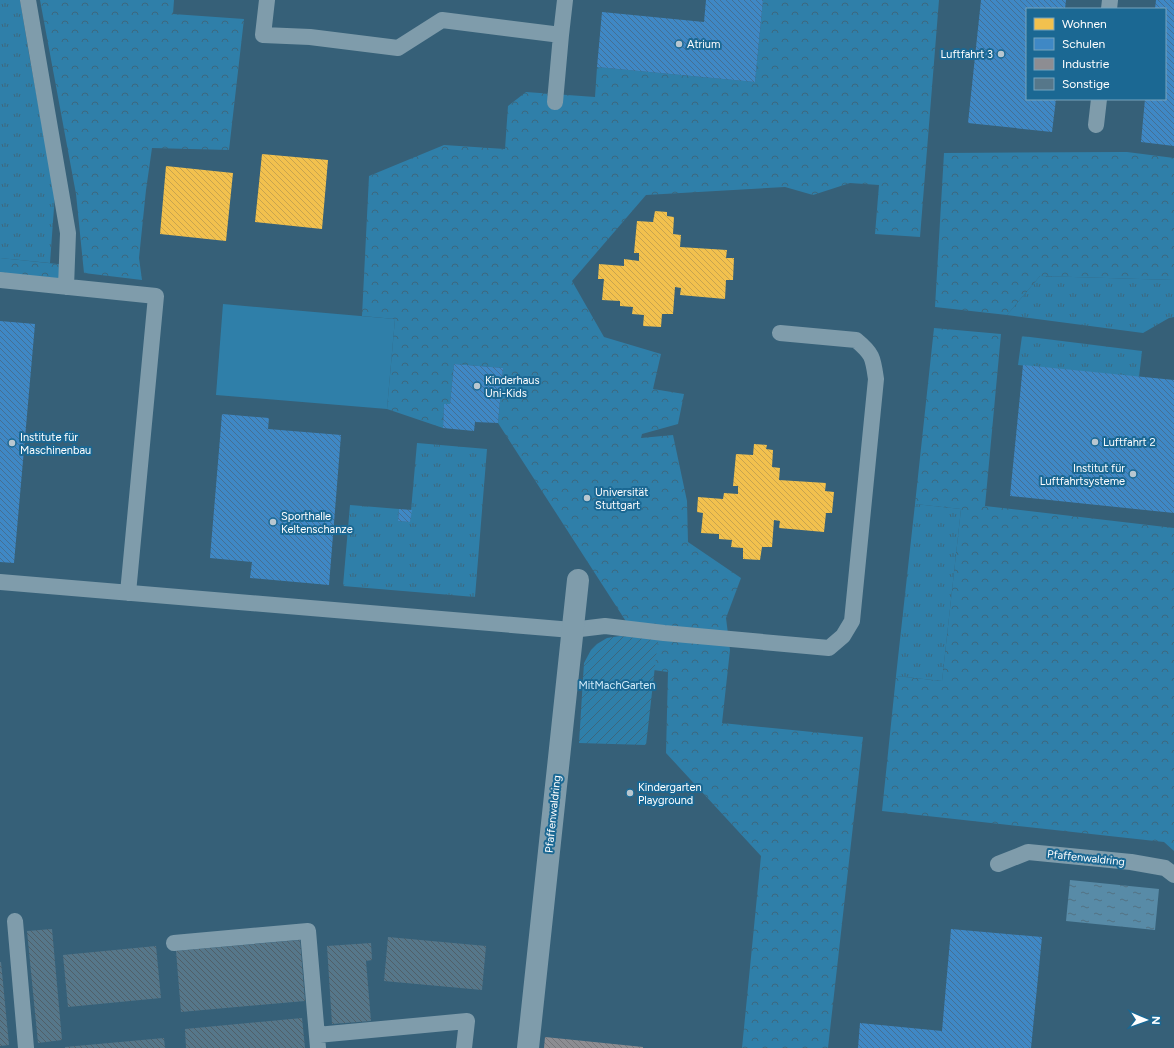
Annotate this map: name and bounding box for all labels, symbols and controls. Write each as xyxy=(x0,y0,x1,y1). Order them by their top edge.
legend xyxy=(1026,8,1166,100)
text: Wohnen xyxy=(1062,17,1107,31)
text: Schulen xyxy=(1062,37,1105,51)
place label: Atrium xyxy=(687,38,720,51)
marker: Atrium xyxy=(674,39,684,49)
place label: Luftfahrt 3 xyxy=(941,48,993,61)
marker: Luftfahrt 3 xyxy=(996,49,1006,59)
text: Industrie xyxy=(1062,57,1110,71)
text: Sonstige xyxy=(1062,77,1110,91)
place label: Kinderhaus Uni-Kids xyxy=(485,374,540,400)
marker: Kinderhaus Uni-Kids xyxy=(472,381,482,391)
place label: Institute für Maschinenbau xyxy=(20,431,91,457)
place label: Luftfahrt 2 xyxy=(1103,436,1156,449)
marker: Luftfahrt 2 xyxy=(1090,437,1100,447)
marker: Institute für Maschinenbau xyxy=(7,438,17,448)
place label: Institut für Luftfahrtsysteme xyxy=(1040,462,1125,488)
marker: Institut für Luftfahrtsysteme xyxy=(1128,469,1138,479)
place label: Universität Stuttgart xyxy=(595,486,648,512)
marker: Universität Stuttgart xyxy=(582,493,592,503)
place label: Sporthalle Keltenschanze xyxy=(281,510,353,536)
marker: Sporthalle Keltenschanze xyxy=(268,517,278,527)
park label: MitMachGarten xyxy=(579,679,655,692)
street label: Pfaffenwaldring xyxy=(542,775,564,853)
place label: Kindergarten Playground xyxy=(638,781,702,807)
marker: Kindergarten Playground xyxy=(625,788,635,798)
street label: Pfaffenwaldring xyxy=(1047,847,1125,869)
north arrow xyxy=(1126,1000,1166,1040)
text: N xyxy=(1149,1016,1162,1025)

